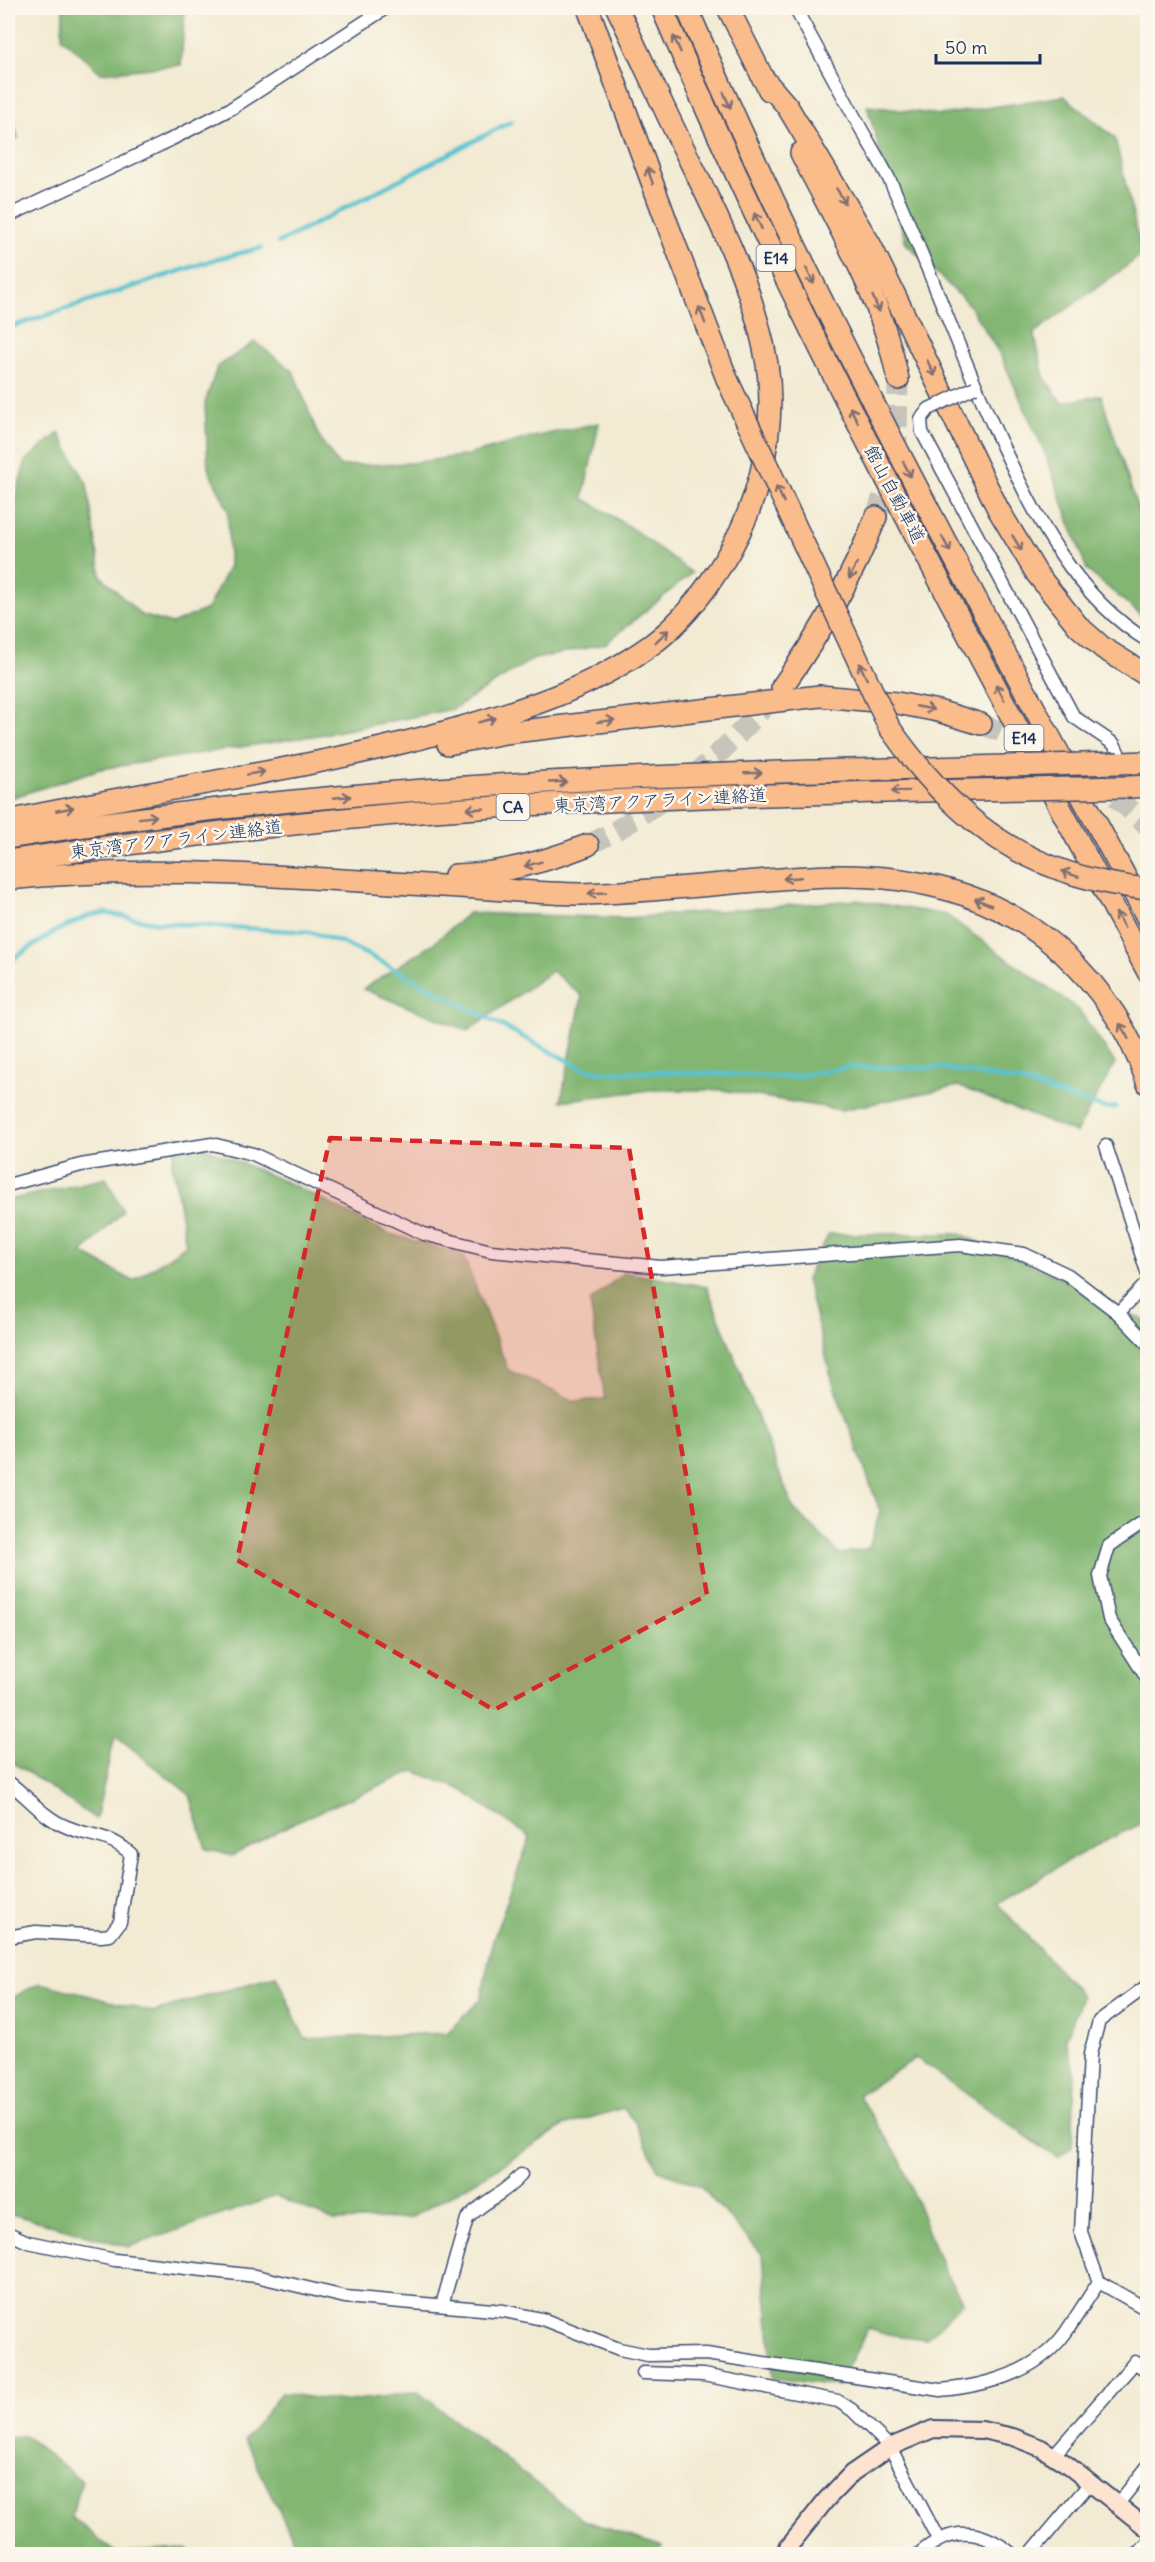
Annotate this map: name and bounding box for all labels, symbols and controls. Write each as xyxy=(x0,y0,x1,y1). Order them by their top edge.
scale bar xyxy=(936,27,1040,65)
one-way arrow xyxy=(671,35,682,53)
text: 50 m xyxy=(945,36,987,59)
one-way arrow xyxy=(722,90,733,108)
one-way arrow xyxy=(644,167,655,186)
one-way arrow xyxy=(836,187,848,204)
one-way arrow xyxy=(752,213,764,231)
road number: E14 xyxy=(756,245,796,271)
one-way arrow xyxy=(805,267,817,285)
one-way arrow xyxy=(871,294,882,312)
one-way arrow xyxy=(696,306,707,325)
one-way arrow xyxy=(926,359,938,377)
one-way arrow xyxy=(848,406,859,424)
street label: 館山自動車道 xyxy=(859,441,931,547)
one-way arrow xyxy=(902,460,913,478)
one-way arrow xyxy=(774,485,786,503)
one-way arrow xyxy=(1012,534,1024,551)
one-way arrow xyxy=(940,535,952,552)
one-way arrow xyxy=(847,561,859,579)
one-way arrow xyxy=(654,629,669,643)
one-way arrow xyxy=(856,662,868,680)
one-way arrow xyxy=(994,684,1005,702)
one-way arrow xyxy=(915,703,934,714)
one-way arrow xyxy=(477,714,496,725)
one-way arrow xyxy=(596,715,616,726)
road number: E14 xyxy=(1004,725,1044,751)
one-way arrow xyxy=(246,767,266,778)
one-way arrow xyxy=(742,767,762,778)
one-way arrow xyxy=(547,776,567,787)
street label: 東京湾アクアライン連絡道 xyxy=(552,783,768,817)
one-way arrow xyxy=(891,786,911,797)
one-way arrow xyxy=(332,791,352,802)
road number: CA xyxy=(496,794,530,820)
one-way arrow xyxy=(54,803,74,814)
one-way arrow xyxy=(465,804,485,815)
one-way arrow xyxy=(138,812,158,823)
street label: 東京湾アクアライン連絡道 xyxy=(68,815,284,863)
one-way arrow xyxy=(524,859,543,870)
one-way arrow xyxy=(1061,868,1080,879)
one-way arrow xyxy=(782,873,802,884)
one-way arrow xyxy=(588,887,608,898)
one-way arrow xyxy=(974,896,993,907)
one-way arrow xyxy=(1114,912,1125,930)
one-way arrow xyxy=(1118,1023,1130,1040)

